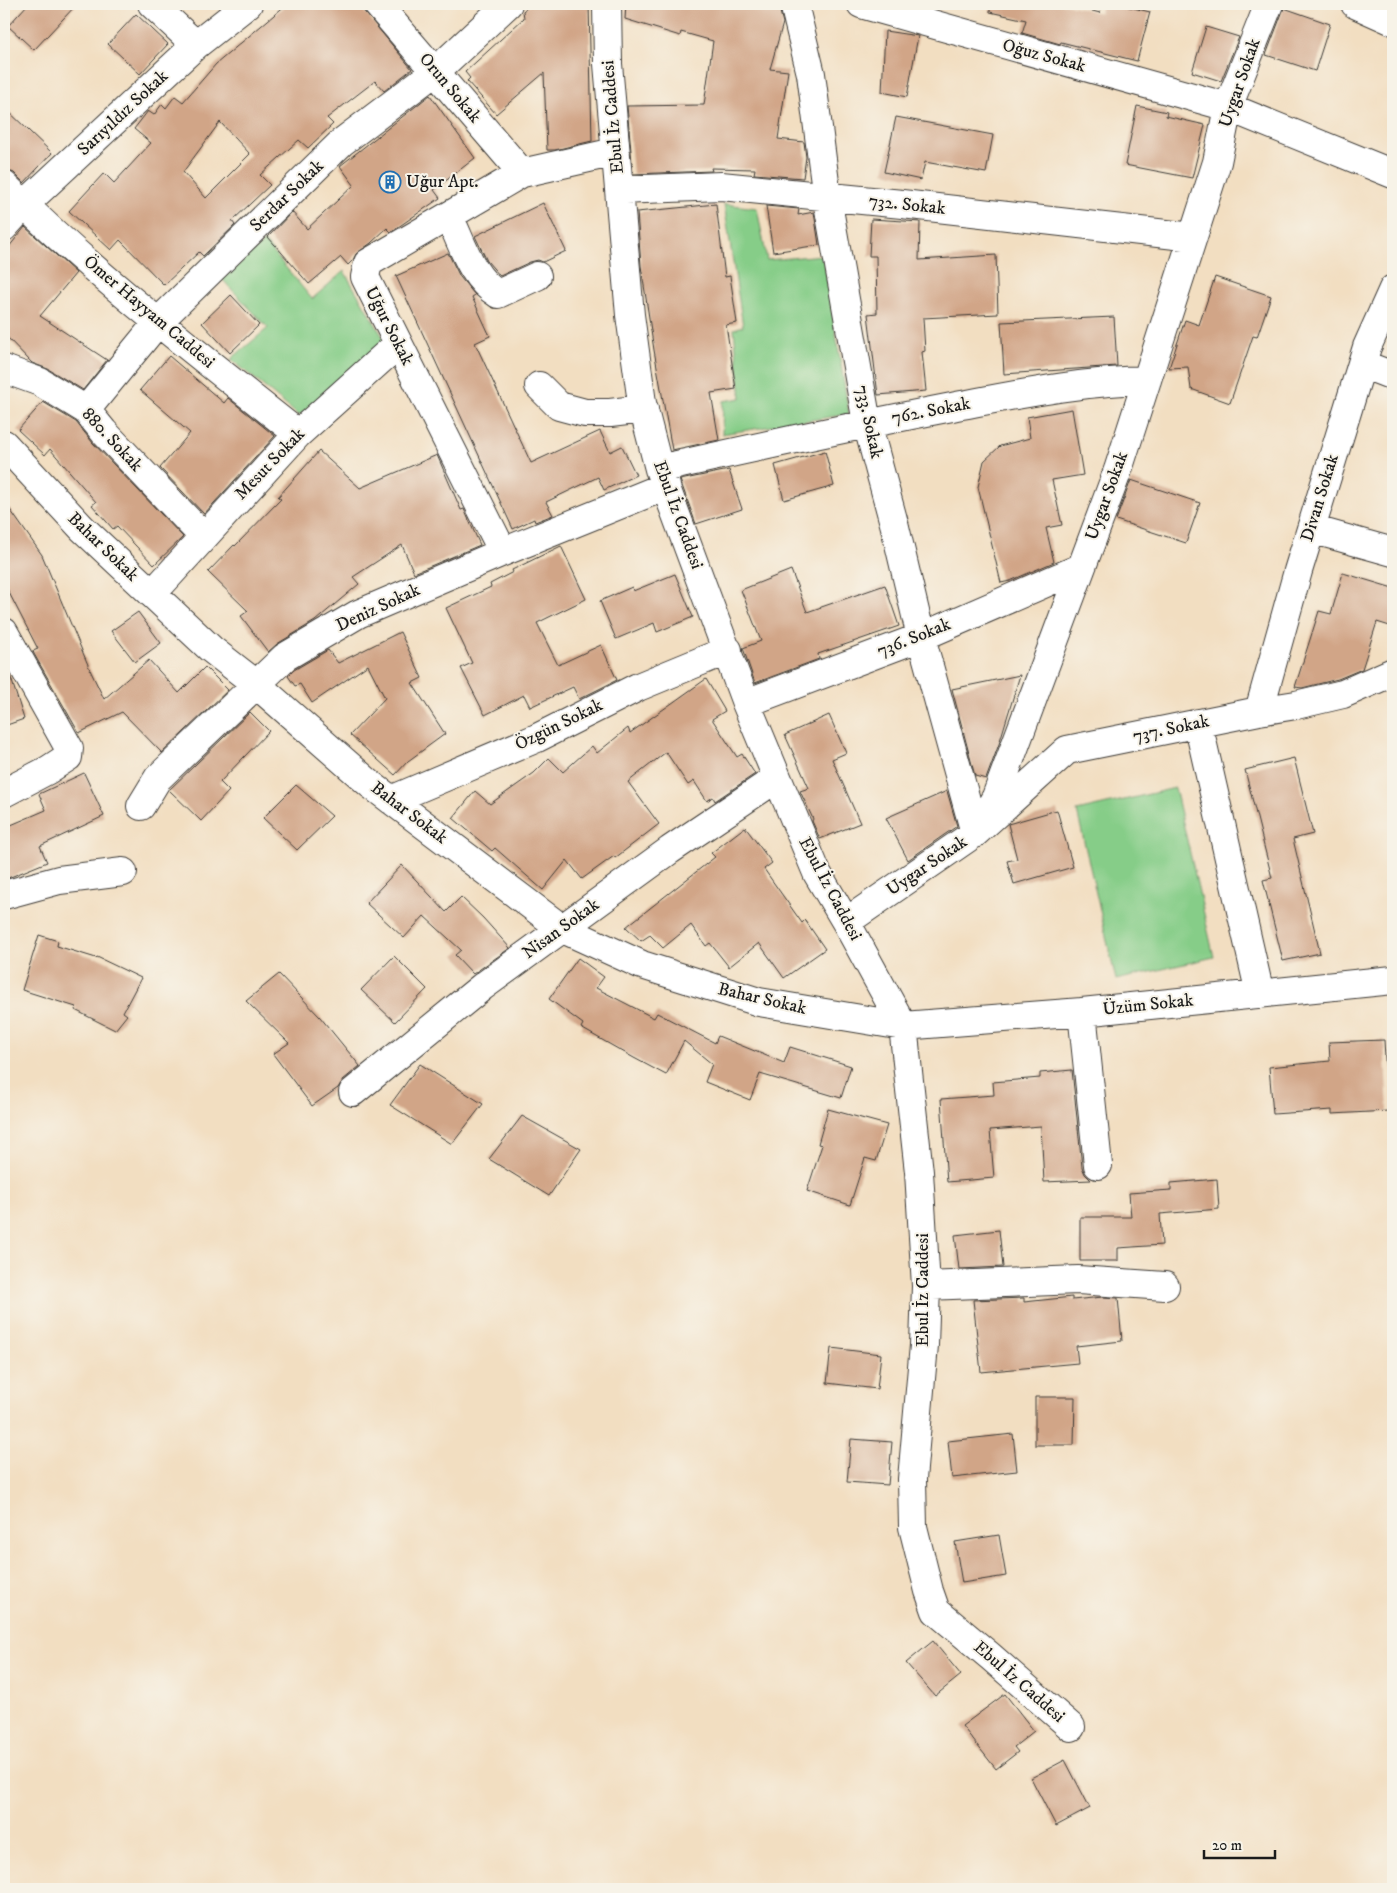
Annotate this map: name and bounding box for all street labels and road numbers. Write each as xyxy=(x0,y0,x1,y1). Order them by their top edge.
street label: Oğuz Sokak xyxy=(1000,34,1088,78)
street label: Uygar Sokak xyxy=(1214,35,1266,130)
street label: Orun Sokak xyxy=(414,48,486,128)
street label: Ebul İz Caddesi xyxy=(596,59,629,175)
street label: Sarıyıldız Sokak xyxy=(73,65,173,161)
street label: Serdar Sokak xyxy=(245,155,329,237)
street label: 732. Sokak xyxy=(868,190,947,220)
street label: Ömer Hayyam Caddesi xyxy=(79,251,219,373)
street label: Uğur Sokak xyxy=(360,283,418,369)
street label: 733. Sokak xyxy=(850,383,888,461)
street label: 762. Sokak xyxy=(890,393,972,429)
street label: 880. Sokak xyxy=(77,403,147,477)
street label: Mesut Sokak xyxy=(230,423,310,505)
street label: Uygar Sokak xyxy=(1081,449,1133,543)
street label: Divan Sokak xyxy=(1296,451,1344,544)
street label: Ebul İz Caddesi xyxy=(648,457,709,572)
street label: Bahar Sokak xyxy=(63,508,143,586)
street label: Deniz Sokak xyxy=(332,579,424,637)
street label: 736. Sokak xyxy=(874,613,954,663)
street label: Özgün Sokak xyxy=(512,694,607,756)
street label: 737. Sokak xyxy=(1131,710,1211,748)
street label: Bahar Sokak xyxy=(366,777,452,849)
street label: Uygar Sokak xyxy=(882,831,972,901)
street label: Ebul İz Caddesi xyxy=(794,833,867,944)
street label: Nisan Sokak xyxy=(518,894,604,964)
street label: Bahar Sokak xyxy=(716,978,809,1020)
street label: Üzüm Sokak xyxy=(1102,989,1195,1021)
street label: Ebul İz Caddesi xyxy=(911,1233,934,1347)
street label: Ebul İz Caddesi xyxy=(969,1636,1070,1728)

